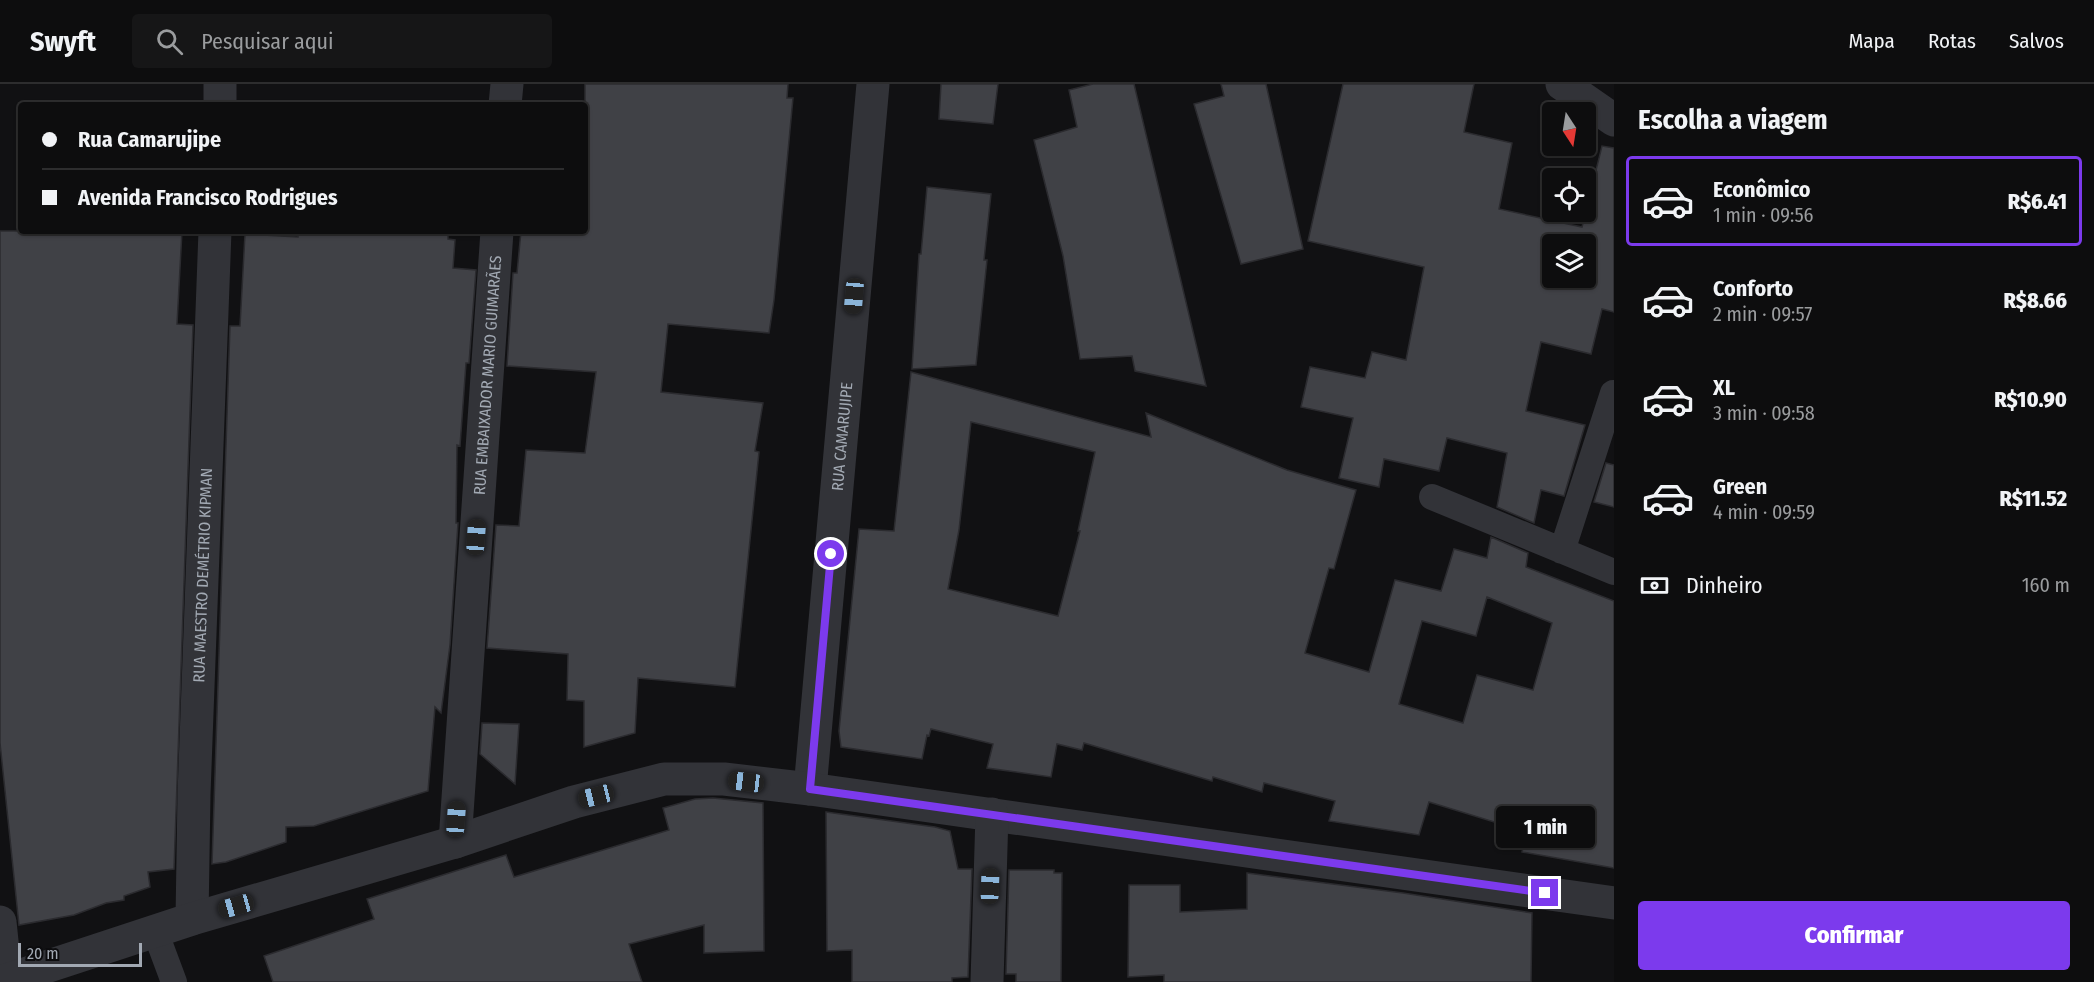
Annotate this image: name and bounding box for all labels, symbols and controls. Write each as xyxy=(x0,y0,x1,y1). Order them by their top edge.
search box xyxy=(132,14,552,68)
text: Swyft xyxy=(30,25,96,58)
icon: search xyxy=(153,25,186,58)
text: Pesquisar aqui xyxy=(201,28,334,55)
text: Mapa xyxy=(1848,28,1895,54)
text: Rotas xyxy=(1928,28,1976,54)
text: Salvos xyxy=(2009,28,2064,54)
north arrow xyxy=(1542,102,1596,156)
map controls xyxy=(1542,102,1596,288)
text: Escolha a viagem xyxy=(1638,104,1828,136)
text: Rua Camarujipe xyxy=(78,126,221,153)
button: locate xyxy=(1542,168,1596,222)
icon: car xyxy=(1641,174,1695,228)
text: Econômico xyxy=(1713,176,1811,203)
text: Avenida Francisco Rodrigues xyxy=(78,184,338,211)
text: R$6.41 xyxy=(2008,188,2067,215)
text: 1 min · 09:56 xyxy=(1713,203,1814,227)
button: layers xyxy=(1542,234,1596,288)
street label: RUA EMBAIXADOR MARIO GUIMARÃES xyxy=(469,255,505,495)
icon: car xyxy=(1641,273,1695,327)
text: Conforto xyxy=(1713,275,1793,302)
car xyxy=(843,277,865,315)
text: R$8.66 xyxy=(2004,287,2067,314)
text: 2 min · 09:57 xyxy=(1713,302,1812,326)
icon: car xyxy=(1641,372,1695,426)
text: XL xyxy=(1713,374,1735,401)
street label: RUA CAMARUJIPE xyxy=(827,381,856,491)
text: R$10.90 xyxy=(1994,386,2067,413)
text: 3 min · 09:58 xyxy=(1713,401,1815,425)
street label: RUA MAESTRO DEMÉTRIO KIPMAN xyxy=(189,468,216,683)
icon: car xyxy=(1641,471,1695,525)
text: Green xyxy=(1713,473,1767,500)
text: R$11.52 xyxy=(1999,485,2067,512)
text: 4 min · 09:59 xyxy=(1713,500,1815,524)
car xyxy=(466,518,486,556)
route start xyxy=(817,540,844,567)
icon: cash xyxy=(1638,569,1671,602)
text: Dinheiro xyxy=(1686,572,1763,599)
text: 160 m xyxy=(2022,573,2070,597)
car xyxy=(727,771,765,793)
car xyxy=(576,783,616,809)
car xyxy=(446,800,466,838)
callout: 1 min xyxy=(1496,806,1594,848)
text: 1 min xyxy=(1524,815,1567,839)
car xyxy=(980,868,1000,904)
route end xyxy=(1531,879,1558,906)
car xyxy=(216,892,256,920)
button: Confirmar xyxy=(1638,901,2070,970)
scale bar xyxy=(18,940,142,968)
text: 20 m xyxy=(27,944,58,963)

